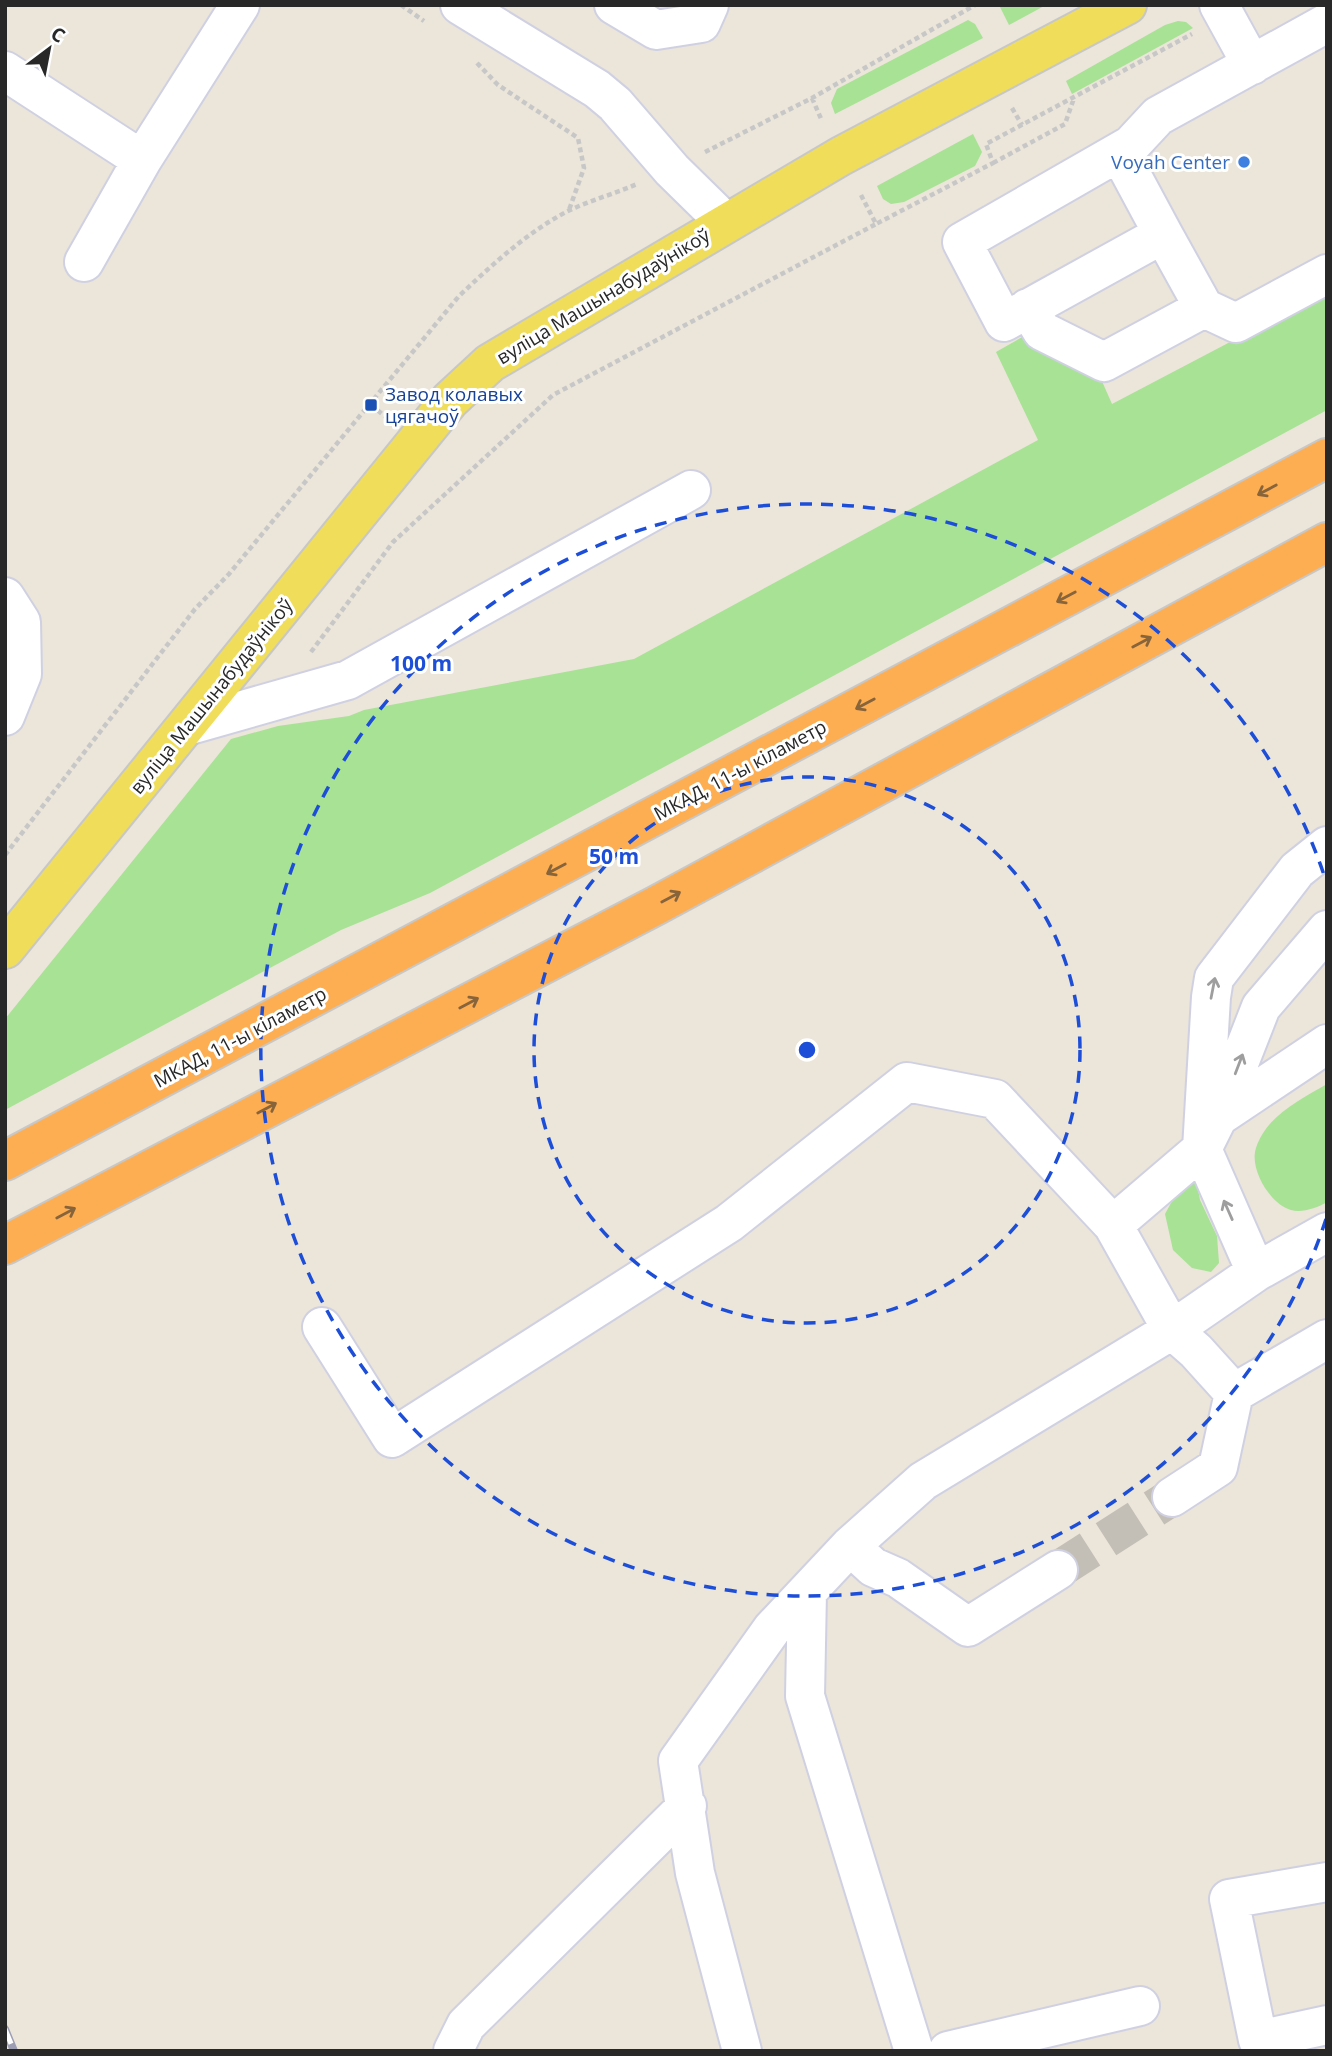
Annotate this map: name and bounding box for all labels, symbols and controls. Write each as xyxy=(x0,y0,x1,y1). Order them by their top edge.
north arrow xyxy=(14,14,84,84)
text: С xyxy=(46,20,70,49)
place label: Voyah Center xyxy=(1111,149,1230,175)
marker: Voyah Center xyxy=(1236,154,1252,170)
street label: вуліца Машынабудаўнікоў xyxy=(491,222,715,370)
place label: Завод колавых цягачоў xyxy=(385,381,523,429)
marker: Завод колавых цягачоў xyxy=(363,397,379,413)
one-way arrow xyxy=(1257,483,1277,497)
one-way arrow xyxy=(1056,591,1077,604)
street label: вуліца Машынабудаўнікоў xyxy=(124,592,298,799)
one-way arrow xyxy=(1131,635,1151,649)
text: 100 m xyxy=(390,649,452,677)
one-way arrow xyxy=(855,698,876,711)
street label: МКАД, 11-ы кіламетр xyxy=(649,713,831,827)
text: 50 m xyxy=(589,842,639,870)
one-way arrow xyxy=(546,862,567,876)
one-way arrow xyxy=(660,890,680,904)
one-way arrow xyxy=(1206,977,1220,1000)
street label: МКАД, 11-ы кіламетр xyxy=(149,980,331,1094)
one-way arrow xyxy=(458,995,479,1009)
centre of rings xyxy=(795,1038,819,1062)
one-way arrow xyxy=(1233,1054,1246,1076)
one-way arrow xyxy=(257,1100,277,1114)
one-way arrow xyxy=(1221,1199,1234,1221)
one-way arrow xyxy=(55,1206,76,1219)

